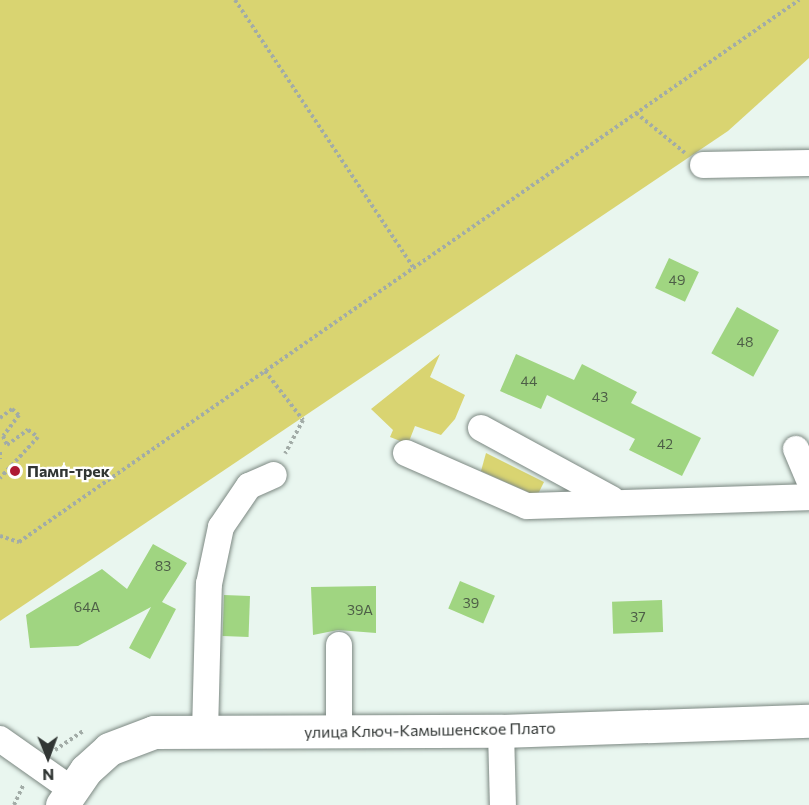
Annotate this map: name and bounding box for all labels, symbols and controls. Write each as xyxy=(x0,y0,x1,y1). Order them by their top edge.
house number: 49 xyxy=(669,272,685,288)
house number: 48 xyxy=(737,334,753,350)
house number: 44 xyxy=(521,373,537,389)
house number: 43 xyxy=(592,389,608,405)
house number: 42 xyxy=(657,436,673,452)
place label: Памп-трек xyxy=(27,461,110,481)
marker: Памп-трек xyxy=(8,464,22,478)
house number: 83 xyxy=(155,558,171,574)
house number: 39 xyxy=(463,595,479,611)
house number: 64А xyxy=(74,599,100,615)
house number: 39А xyxy=(347,602,373,618)
house number: 37 xyxy=(630,609,646,625)
street label: улица Ключ-Камышенское Плато xyxy=(304,718,556,742)
north arrow xyxy=(18,727,78,787)
text: N xyxy=(42,766,54,785)

